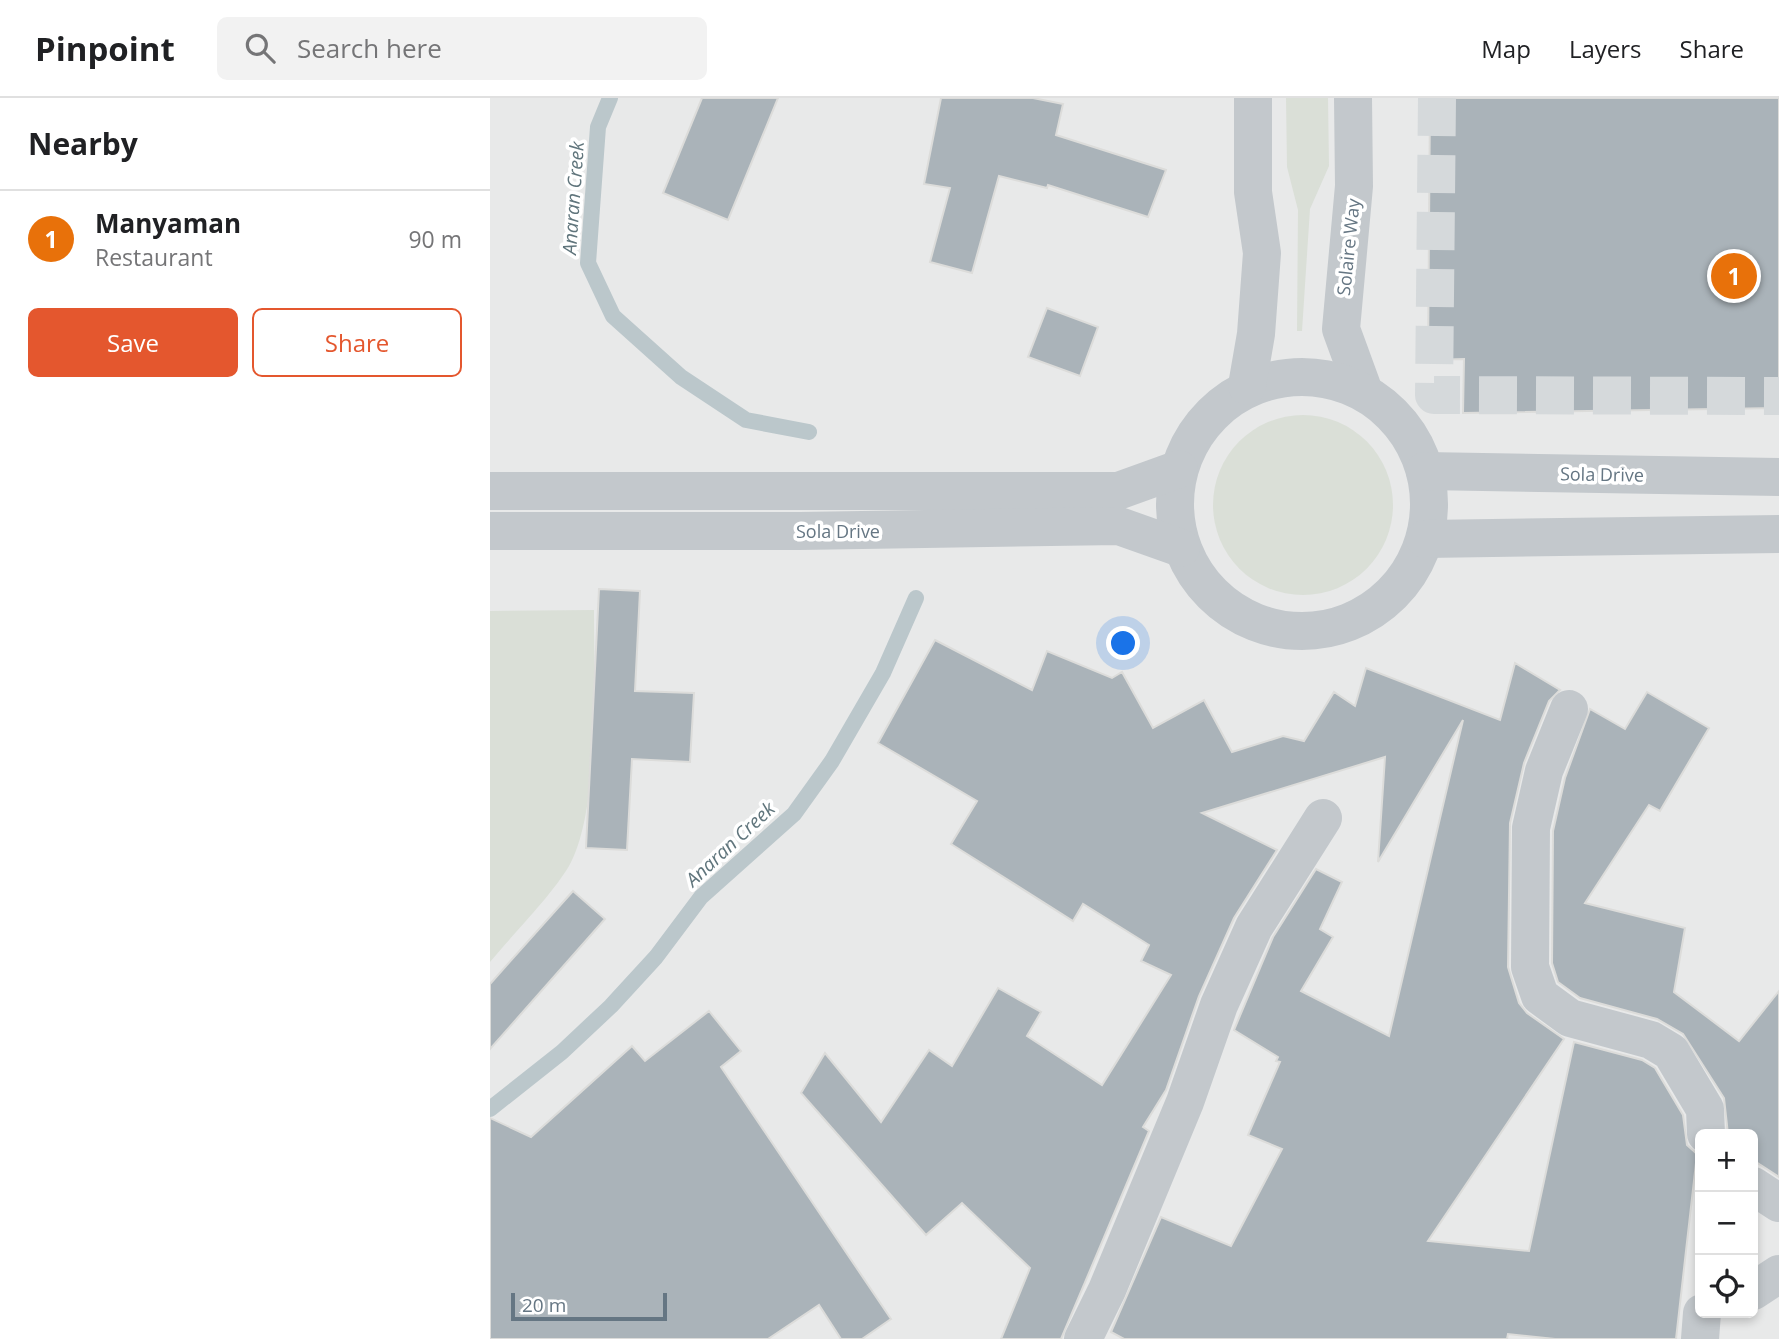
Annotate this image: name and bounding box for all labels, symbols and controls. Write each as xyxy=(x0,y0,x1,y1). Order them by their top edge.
search box xyxy=(217,17,707,80)
text: Pinpoint xyxy=(35,26,175,71)
icon: search xyxy=(241,29,279,67)
text: Search here xyxy=(297,30,442,66)
text: Map xyxy=(1481,32,1531,65)
text: Layers xyxy=(1569,32,1642,65)
text: Share xyxy=(1680,32,1744,65)
text: Nearby xyxy=(28,123,138,164)
water label: Anaran Creek xyxy=(556,140,590,257)
street label: Solaire Way xyxy=(1331,196,1365,297)
text: Manyaman xyxy=(95,205,241,241)
text: 1 xyxy=(44,223,58,255)
text: 90 m xyxy=(408,223,462,255)
text: Restaurant xyxy=(95,241,213,273)
pin: 1 xyxy=(1711,250,1757,302)
button: Save xyxy=(28,308,238,377)
button: Share xyxy=(252,308,462,377)
street label: Sola Drive xyxy=(1560,461,1644,487)
street label: Sola Drive xyxy=(796,519,880,543)
your location xyxy=(1106,626,1140,660)
water label: Anaran Creek xyxy=(678,795,781,894)
map controls xyxy=(1695,1129,1758,1318)
button: + xyxy=(1695,1129,1758,1192)
button: − xyxy=(1695,1192,1758,1255)
button: locate xyxy=(1695,1255,1758,1318)
scale bar xyxy=(511,1290,667,1322)
text: 20 m xyxy=(522,1292,566,1318)

